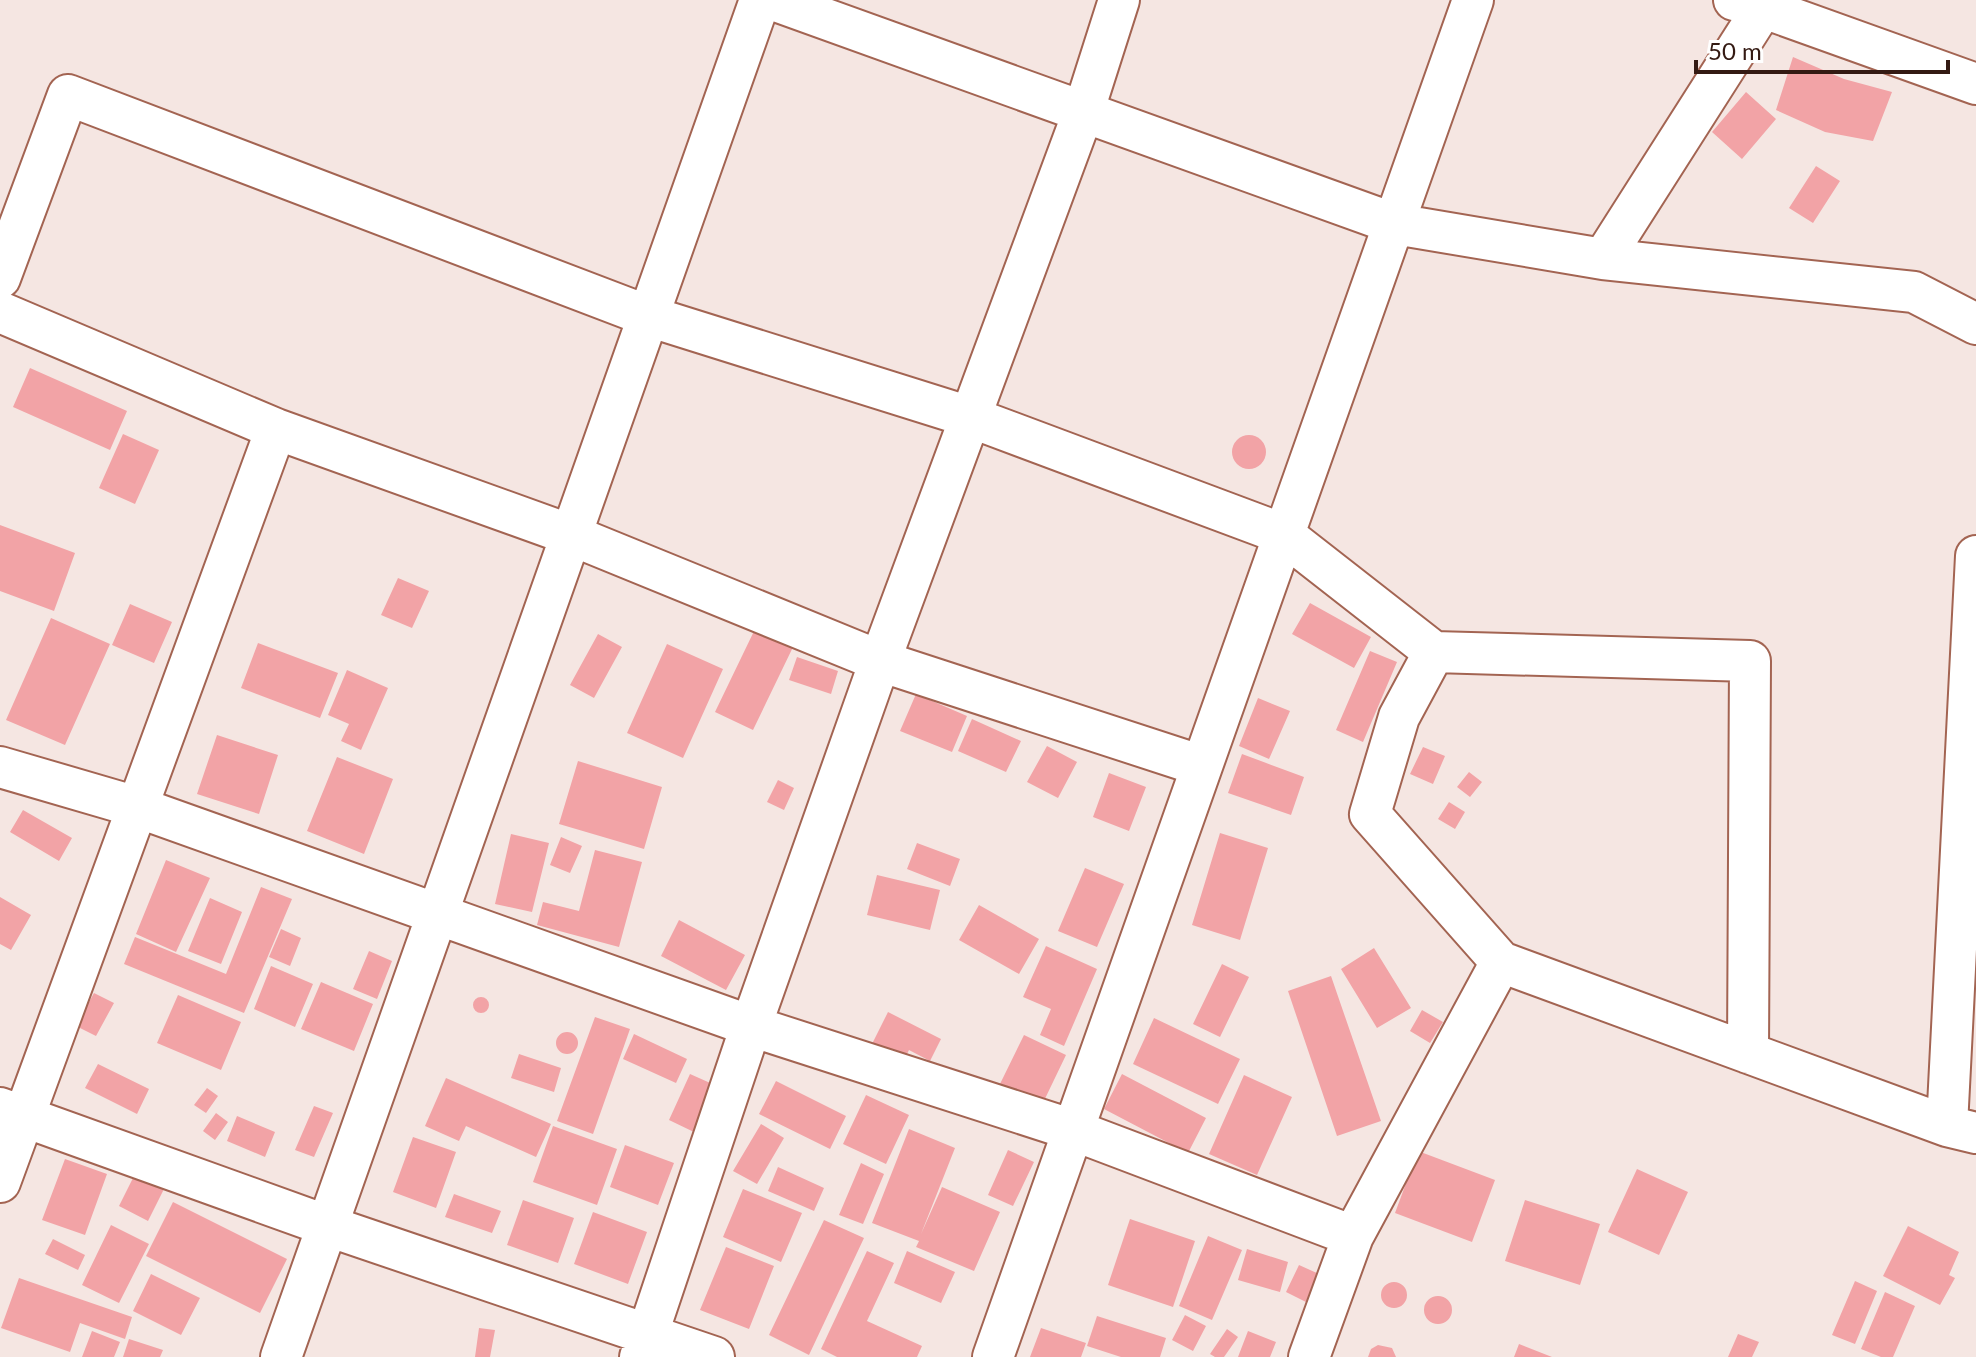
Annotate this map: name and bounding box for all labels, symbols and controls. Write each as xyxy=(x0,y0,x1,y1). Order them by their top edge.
scale bar xyxy=(1696,24,1948,74)
text: 50 m xyxy=(1708,36,1762,65)

